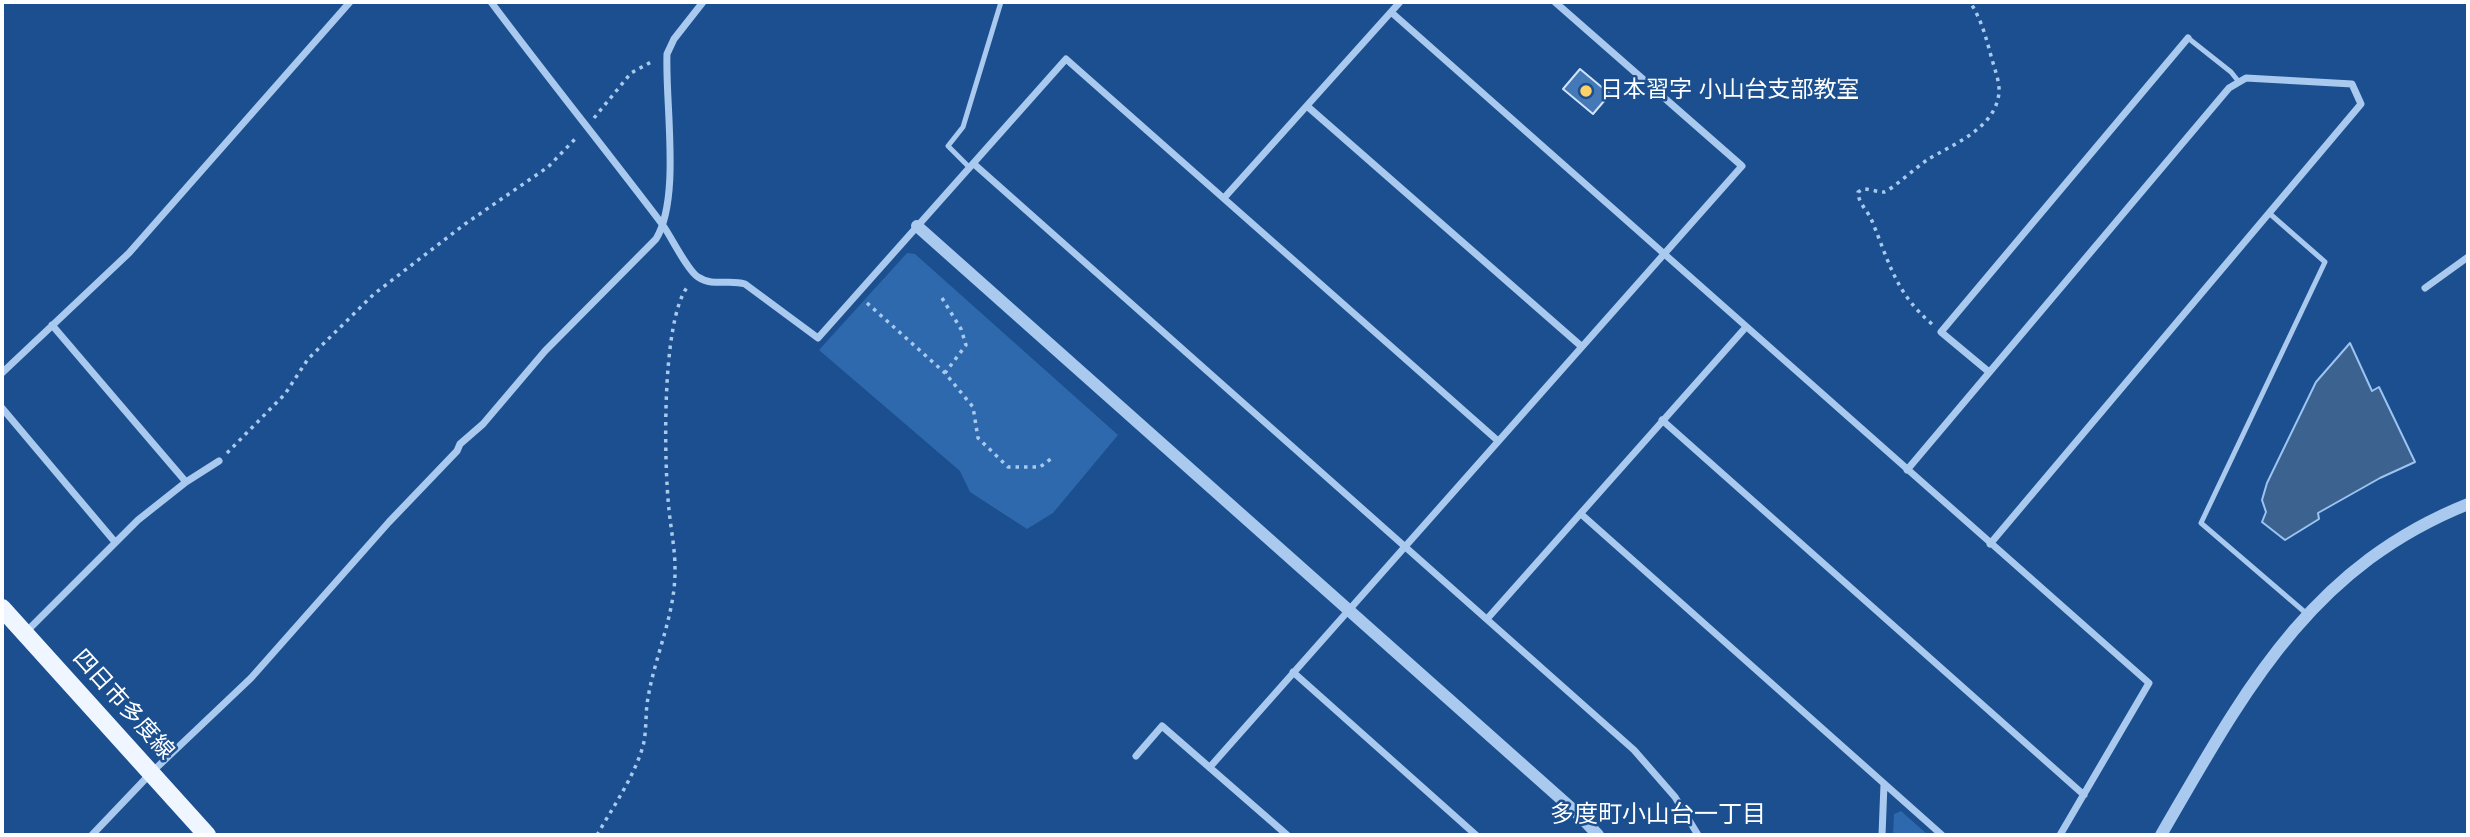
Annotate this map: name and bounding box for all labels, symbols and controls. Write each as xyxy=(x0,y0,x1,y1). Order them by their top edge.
place label: 日本習字 小山台支部教室 xyxy=(1600,77,1859,105)
marker: 日本習字 小山台支部教室 xyxy=(1578,83,1594,99)
street label: 四日市多度線 xyxy=(67,644,179,766)
district label: 多度町小山台一丁目 xyxy=(1550,801,1766,829)

